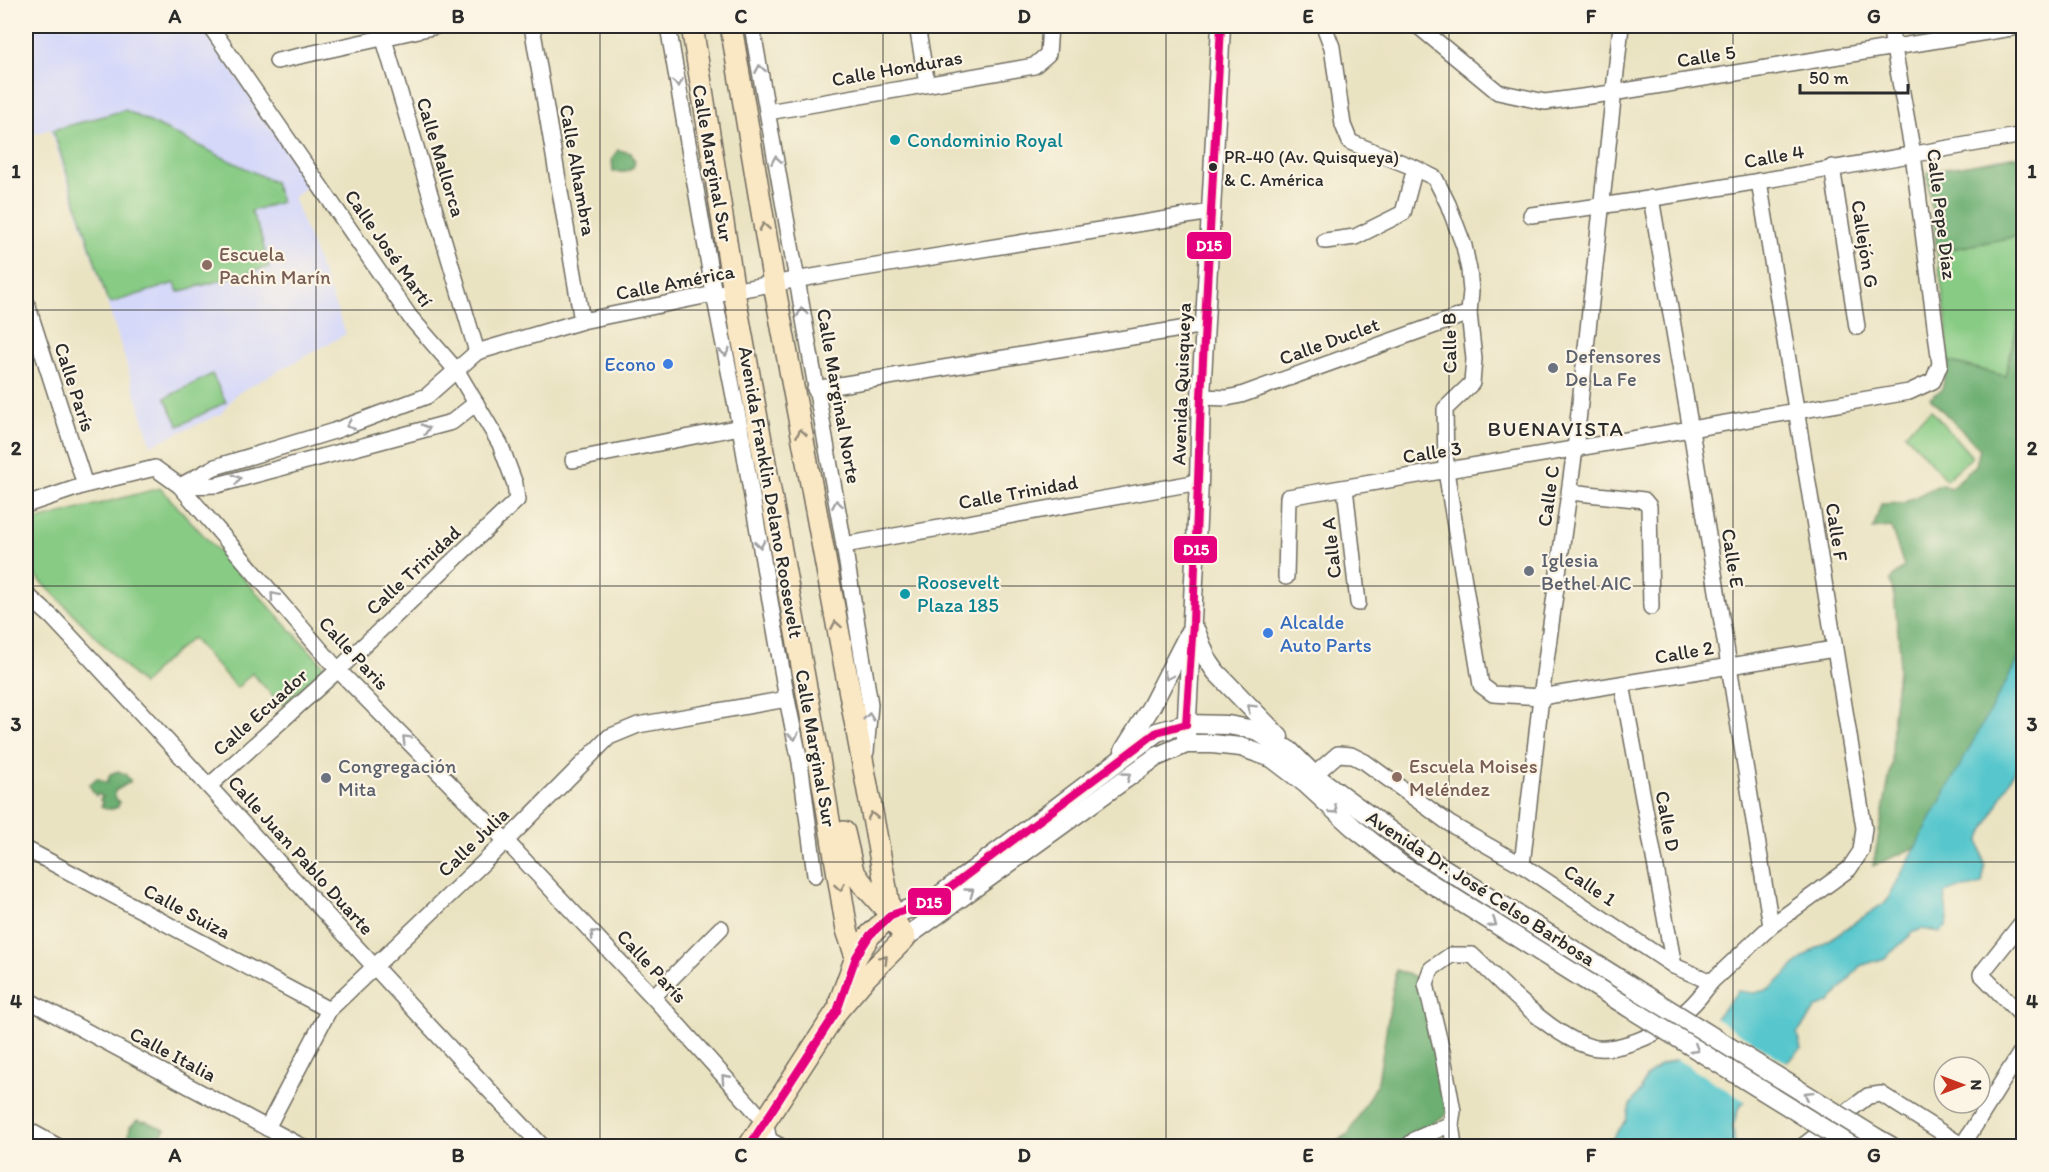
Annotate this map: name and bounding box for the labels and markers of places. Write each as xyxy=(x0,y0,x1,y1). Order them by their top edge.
place label: Condominio Royal xyxy=(907,128,1063,152)
marker: Condominio Royal xyxy=(888,133,902,147)
place label: PR-40 (Av. Quisqueya) & C. América xyxy=(1224,146,1399,191)
marker: PR-40 (Av. Quisqueya) & C. América xyxy=(1207,161,1219,173)
place label: Escuela Pachin Marín xyxy=(219,242,331,289)
marker: Escuela Pachin Marín xyxy=(200,258,214,272)
place label: Defensores De La Fe xyxy=(1565,344,1661,391)
place label: Econo xyxy=(605,352,656,376)
marker: Econo xyxy=(661,357,675,371)
marker: Defensores De La Fe xyxy=(1546,361,1560,375)
place label: Iglesia Bethel AIC xyxy=(1541,548,1632,595)
marker: Iglesia Bethel AIC xyxy=(1522,564,1536,578)
place label: Roosevelt Plaza 185 xyxy=(917,570,1000,617)
marker: Roosevelt Plaza 185 xyxy=(898,587,912,601)
place label: Alcalde Auto Parts xyxy=(1280,610,1372,657)
marker: Alcalde Auto Parts xyxy=(1261,626,1275,640)
place label: Congregación Mita xyxy=(338,754,456,801)
place label: Escuela Moises Meléndez xyxy=(1409,754,1538,801)
marker: Escuela Moises Meléndez xyxy=(1390,770,1404,784)
marker: Congregación Mita xyxy=(319,771,333,785)

